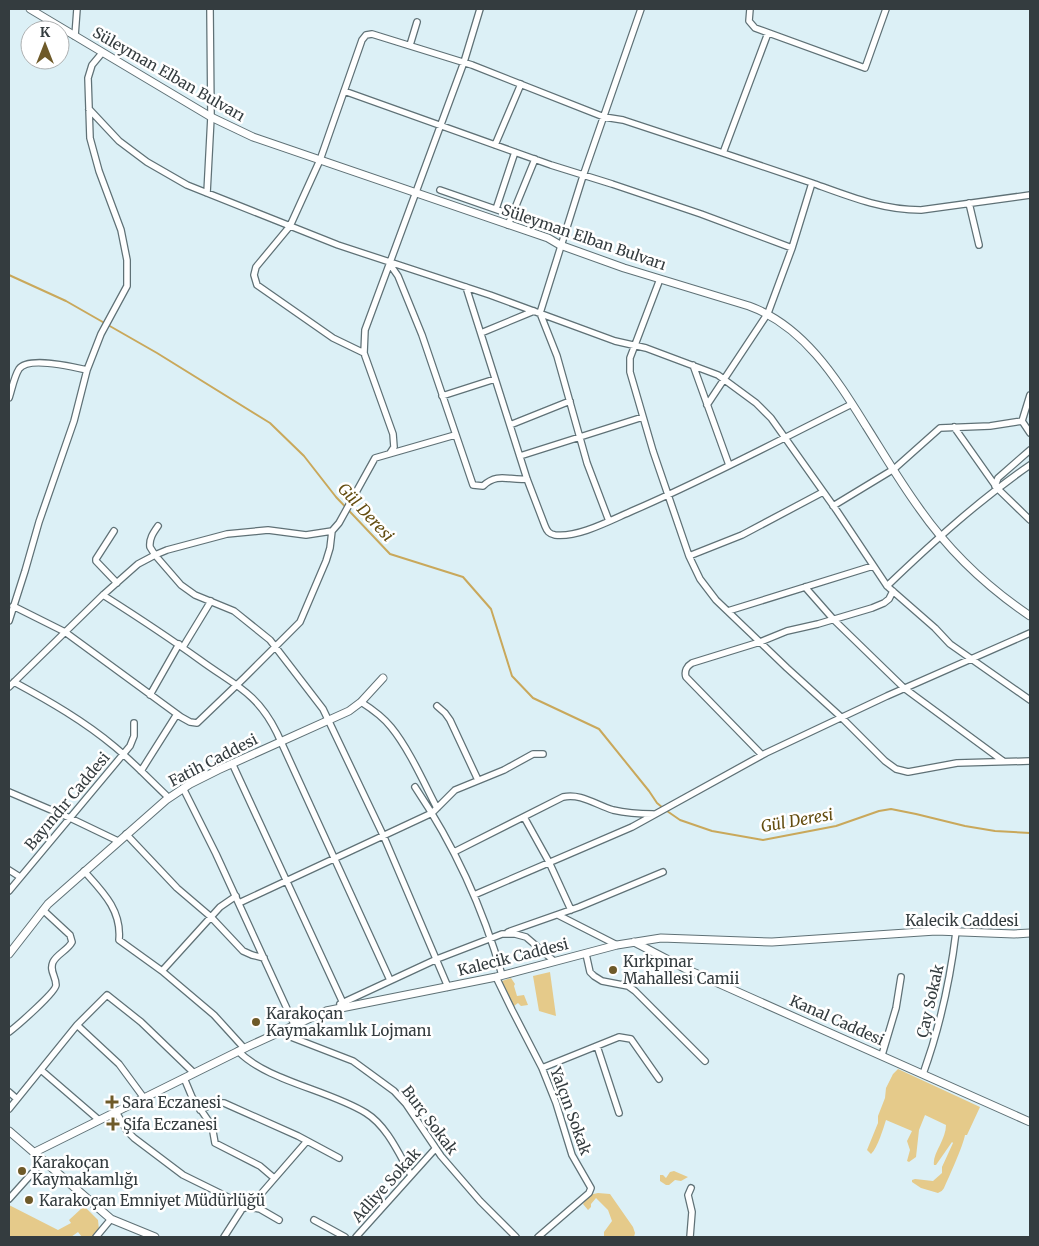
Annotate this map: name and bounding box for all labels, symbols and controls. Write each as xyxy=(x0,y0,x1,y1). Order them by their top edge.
north arrow xyxy=(20,20,70,70)
text: K xyxy=(40,23,51,41)
street label: Süleyman Elban Bulvarı xyxy=(89,23,249,125)
street label: Süleyman Elban Bulvarı xyxy=(499,200,669,274)
water label: Gül Deresi xyxy=(334,478,398,546)
street label: Fatih Caddesi xyxy=(165,729,261,790)
street label: Bayındır Caddesi xyxy=(20,748,114,854)
water label: Gül Deresi xyxy=(759,804,835,836)
street label: Kalecik Caddesi xyxy=(905,911,1019,930)
street label: Kalecik Caddesi xyxy=(456,934,570,980)
place label: Kırkpınar Mahallesi Camii xyxy=(623,952,739,988)
street label: Çay Sokak xyxy=(912,962,948,1040)
marker: Kırkpınar Mahallesi Camii xyxy=(607,964,619,976)
street label: Kanal Caddesi xyxy=(787,991,887,1049)
place label: Karakoçan Kaymakamlık Lojmanı xyxy=(266,1004,432,1040)
marker: Karakoçan Kaymakamlık Lojmanı xyxy=(250,1016,262,1028)
street label: Yalçın Sokak xyxy=(546,1064,596,1158)
street label: Burç Sokak xyxy=(398,1082,462,1159)
place label: Sara Eczanesi xyxy=(122,1093,221,1112)
marker: Sara Eczanesi xyxy=(106,1096,118,1108)
place label: Şifa Eczanesi xyxy=(123,1115,218,1134)
marker: Şifa Eczanesi xyxy=(107,1118,119,1130)
street label: Adliye Sokak xyxy=(347,1144,425,1227)
place label: Karakoçan Kaymakamlığı xyxy=(32,1153,138,1189)
marker: Karakoçan Kaymakamlığı xyxy=(16,1165,28,1177)
place label: Karakoçan Emniyet Müdürlüğü xyxy=(39,1191,265,1210)
marker: Karakoçan Emniyet Müdürlüğü xyxy=(23,1194,35,1206)

